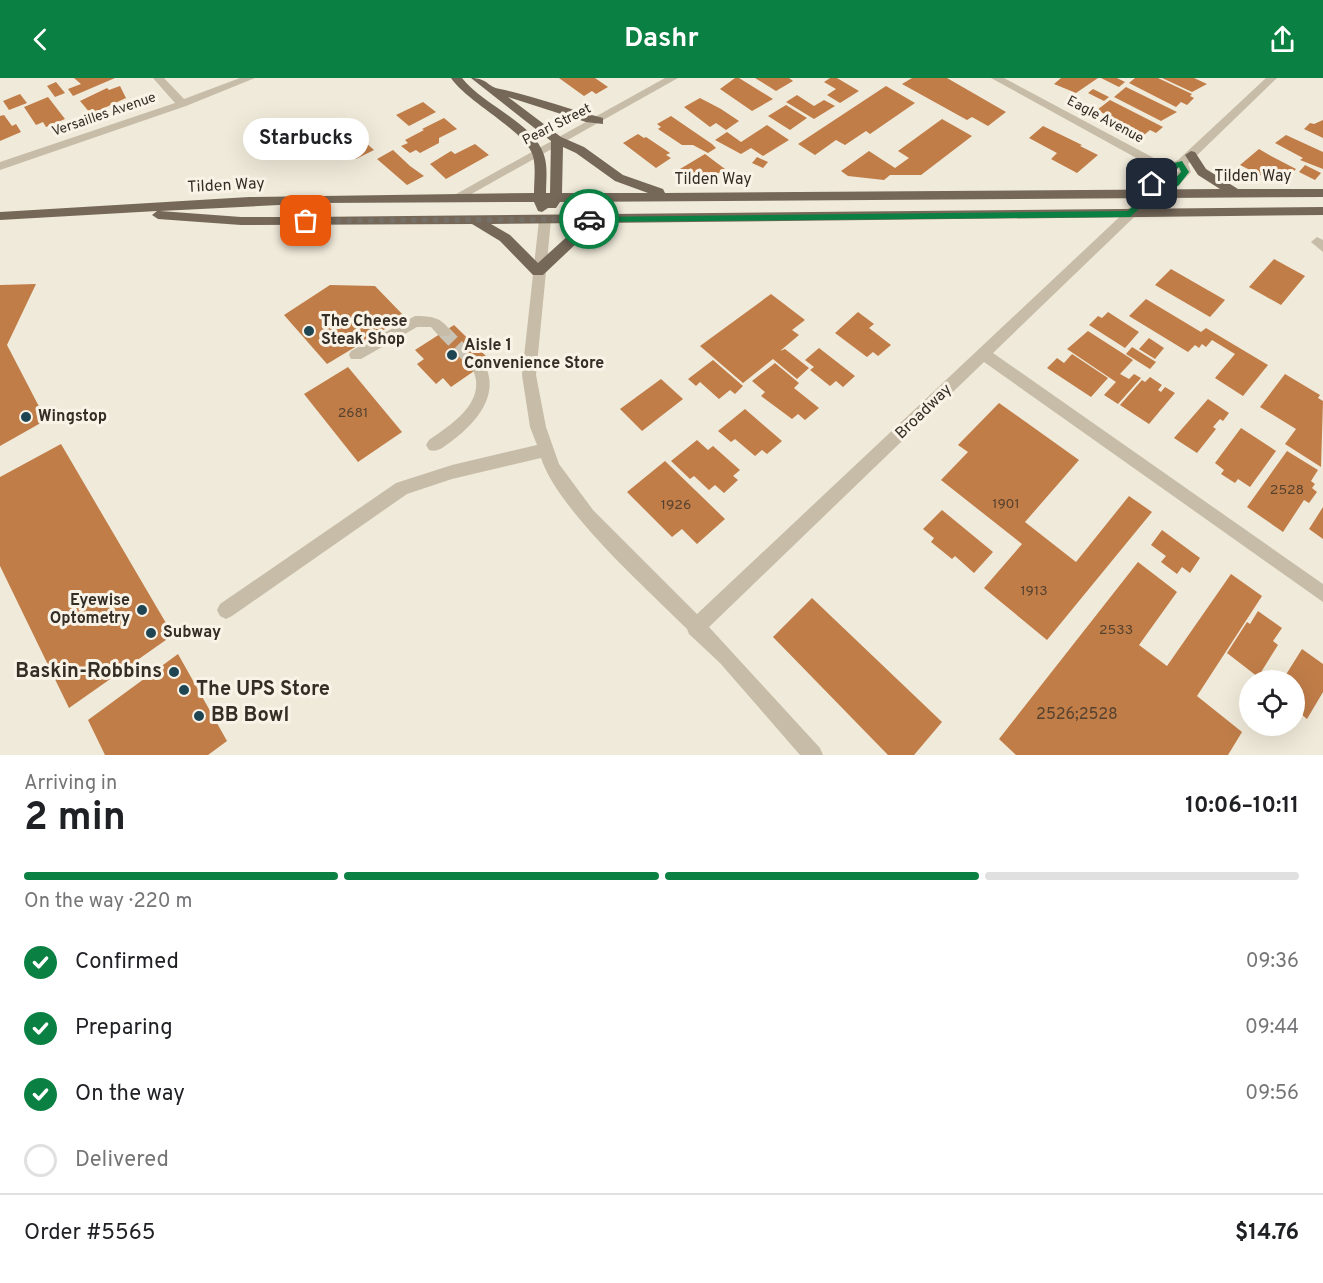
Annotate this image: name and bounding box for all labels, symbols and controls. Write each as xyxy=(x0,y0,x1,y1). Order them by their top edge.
text: Dashr xyxy=(624,22,699,56)
icon: back xyxy=(24,23,57,56)
icon: share xyxy=(1266,23,1299,56)
street label: Versailles Avenue xyxy=(50,89,158,141)
street label: Eagle Avenue xyxy=(1064,93,1146,147)
street label: Pearl Street xyxy=(520,100,594,150)
callout: Starbucks xyxy=(243,119,369,161)
text: Starbucks xyxy=(259,126,353,152)
pin xyxy=(1126,158,1177,209)
icon: home xyxy=(1135,167,1168,200)
street label: Tilden Way xyxy=(1214,167,1292,187)
street label: Tilden Way xyxy=(674,170,752,190)
street label: Tilden Way xyxy=(187,174,265,198)
courier xyxy=(559,189,619,249)
pin xyxy=(280,195,331,246)
icon: car xyxy=(573,203,606,236)
icon: bag xyxy=(289,204,322,237)
place label: The Cheese Steak Shop xyxy=(321,312,408,350)
marker: The Cheese Steak Shop xyxy=(302,324,316,338)
place label: Aisle 1 Convenience Store xyxy=(464,336,604,374)
marker: Aisle 1 Convenience Store xyxy=(445,348,459,362)
street label: Broadway xyxy=(891,380,957,444)
house number: 2681 xyxy=(338,405,368,422)
place label: Wingstop xyxy=(38,407,107,427)
marker: Wingstop xyxy=(19,410,33,424)
house number: 2528 xyxy=(1270,482,1304,499)
house number: 1901 xyxy=(992,496,1020,513)
house number: 1926 xyxy=(661,497,691,514)
house number: 1913 xyxy=(1020,583,1048,600)
place label: Eyewise Optometry xyxy=(50,591,130,629)
marker: Eyewise Optometry xyxy=(135,603,149,617)
house number: 2533 xyxy=(1099,622,1133,639)
place label: Subway xyxy=(163,623,221,643)
marker: Subway xyxy=(144,626,158,640)
place label: Baskin-Robbins xyxy=(15,659,162,685)
marker: Baskin-Robbins xyxy=(167,665,181,679)
map controls xyxy=(1239,670,1305,736)
button: locate xyxy=(1239,670,1305,736)
place label: The UPS Store xyxy=(196,677,330,703)
marker: The UPS Store xyxy=(177,683,191,697)
place label: BB Bowl xyxy=(211,703,289,729)
house number: 2526;2528 xyxy=(1036,705,1118,725)
marker: BB Bowl xyxy=(192,709,206,723)
text: Arriving in xyxy=(24,771,117,797)
text: 10:06–10:11 xyxy=(1185,793,1299,820)
text: 2 min xyxy=(24,795,126,844)
text: On the way · 220 m xyxy=(24,889,192,915)
icon: check xyxy=(24,946,57,979)
text: Confirmed xyxy=(75,949,179,976)
text: 09:36 xyxy=(1246,949,1299,975)
icon: check xyxy=(24,1012,57,1045)
text: Preparing xyxy=(75,1015,173,1042)
text: 09:44 xyxy=(1245,1015,1299,1041)
icon: check xyxy=(24,1078,57,1111)
text: On the way xyxy=(75,1081,185,1108)
text: 09:56 xyxy=(1245,1081,1299,1107)
text: Delivered xyxy=(75,1147,169,1174)
text: Order #5565 xyxy=(24,1220,155,1247)
text: $14.76 xyxy=(1235,1220,1299,1247)

